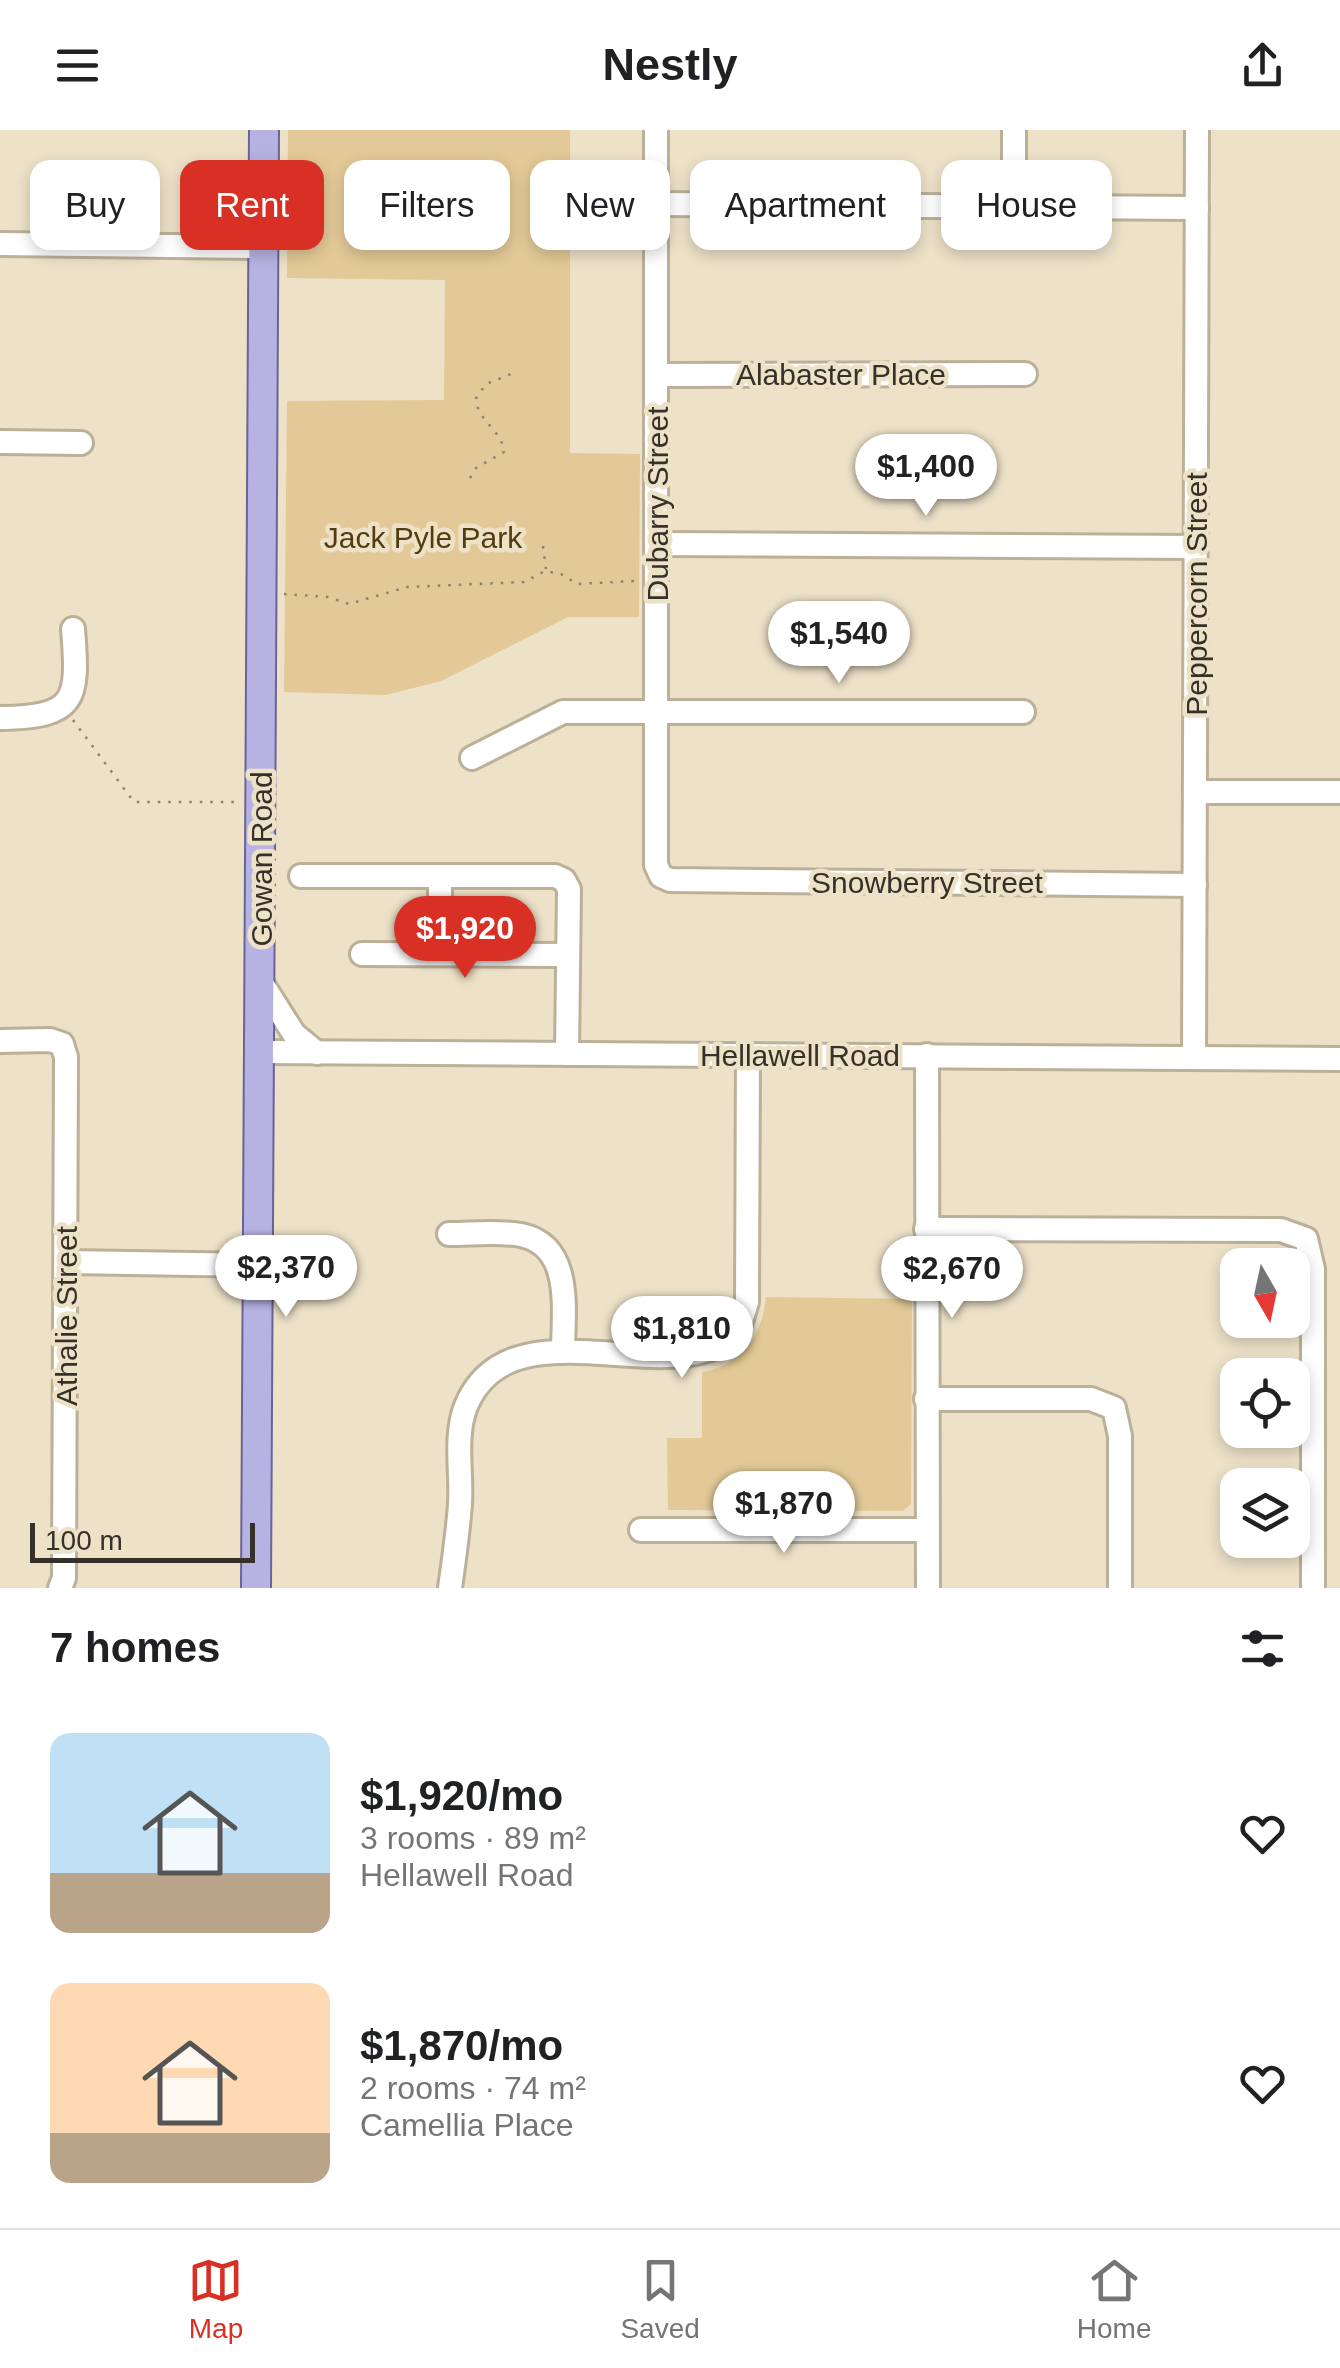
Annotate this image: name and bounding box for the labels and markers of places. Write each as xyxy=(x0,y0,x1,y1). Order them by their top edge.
pin: $1,400 xyxy=(845,434,1007,519)
pin: $1,540 xyxy=(758,601,920,686)
pin: $1,920 xyxy=(384,896,546,981)
pin: $2,370 xyxy=(205,1235,367,1320)
pin: $2,670 xyxy=(871,1236,1033,1321)
pin: $1,810 xyxy=(601,1296,763,1381)
pin: $1,870 xyxy=(703,1471,865,1556)

